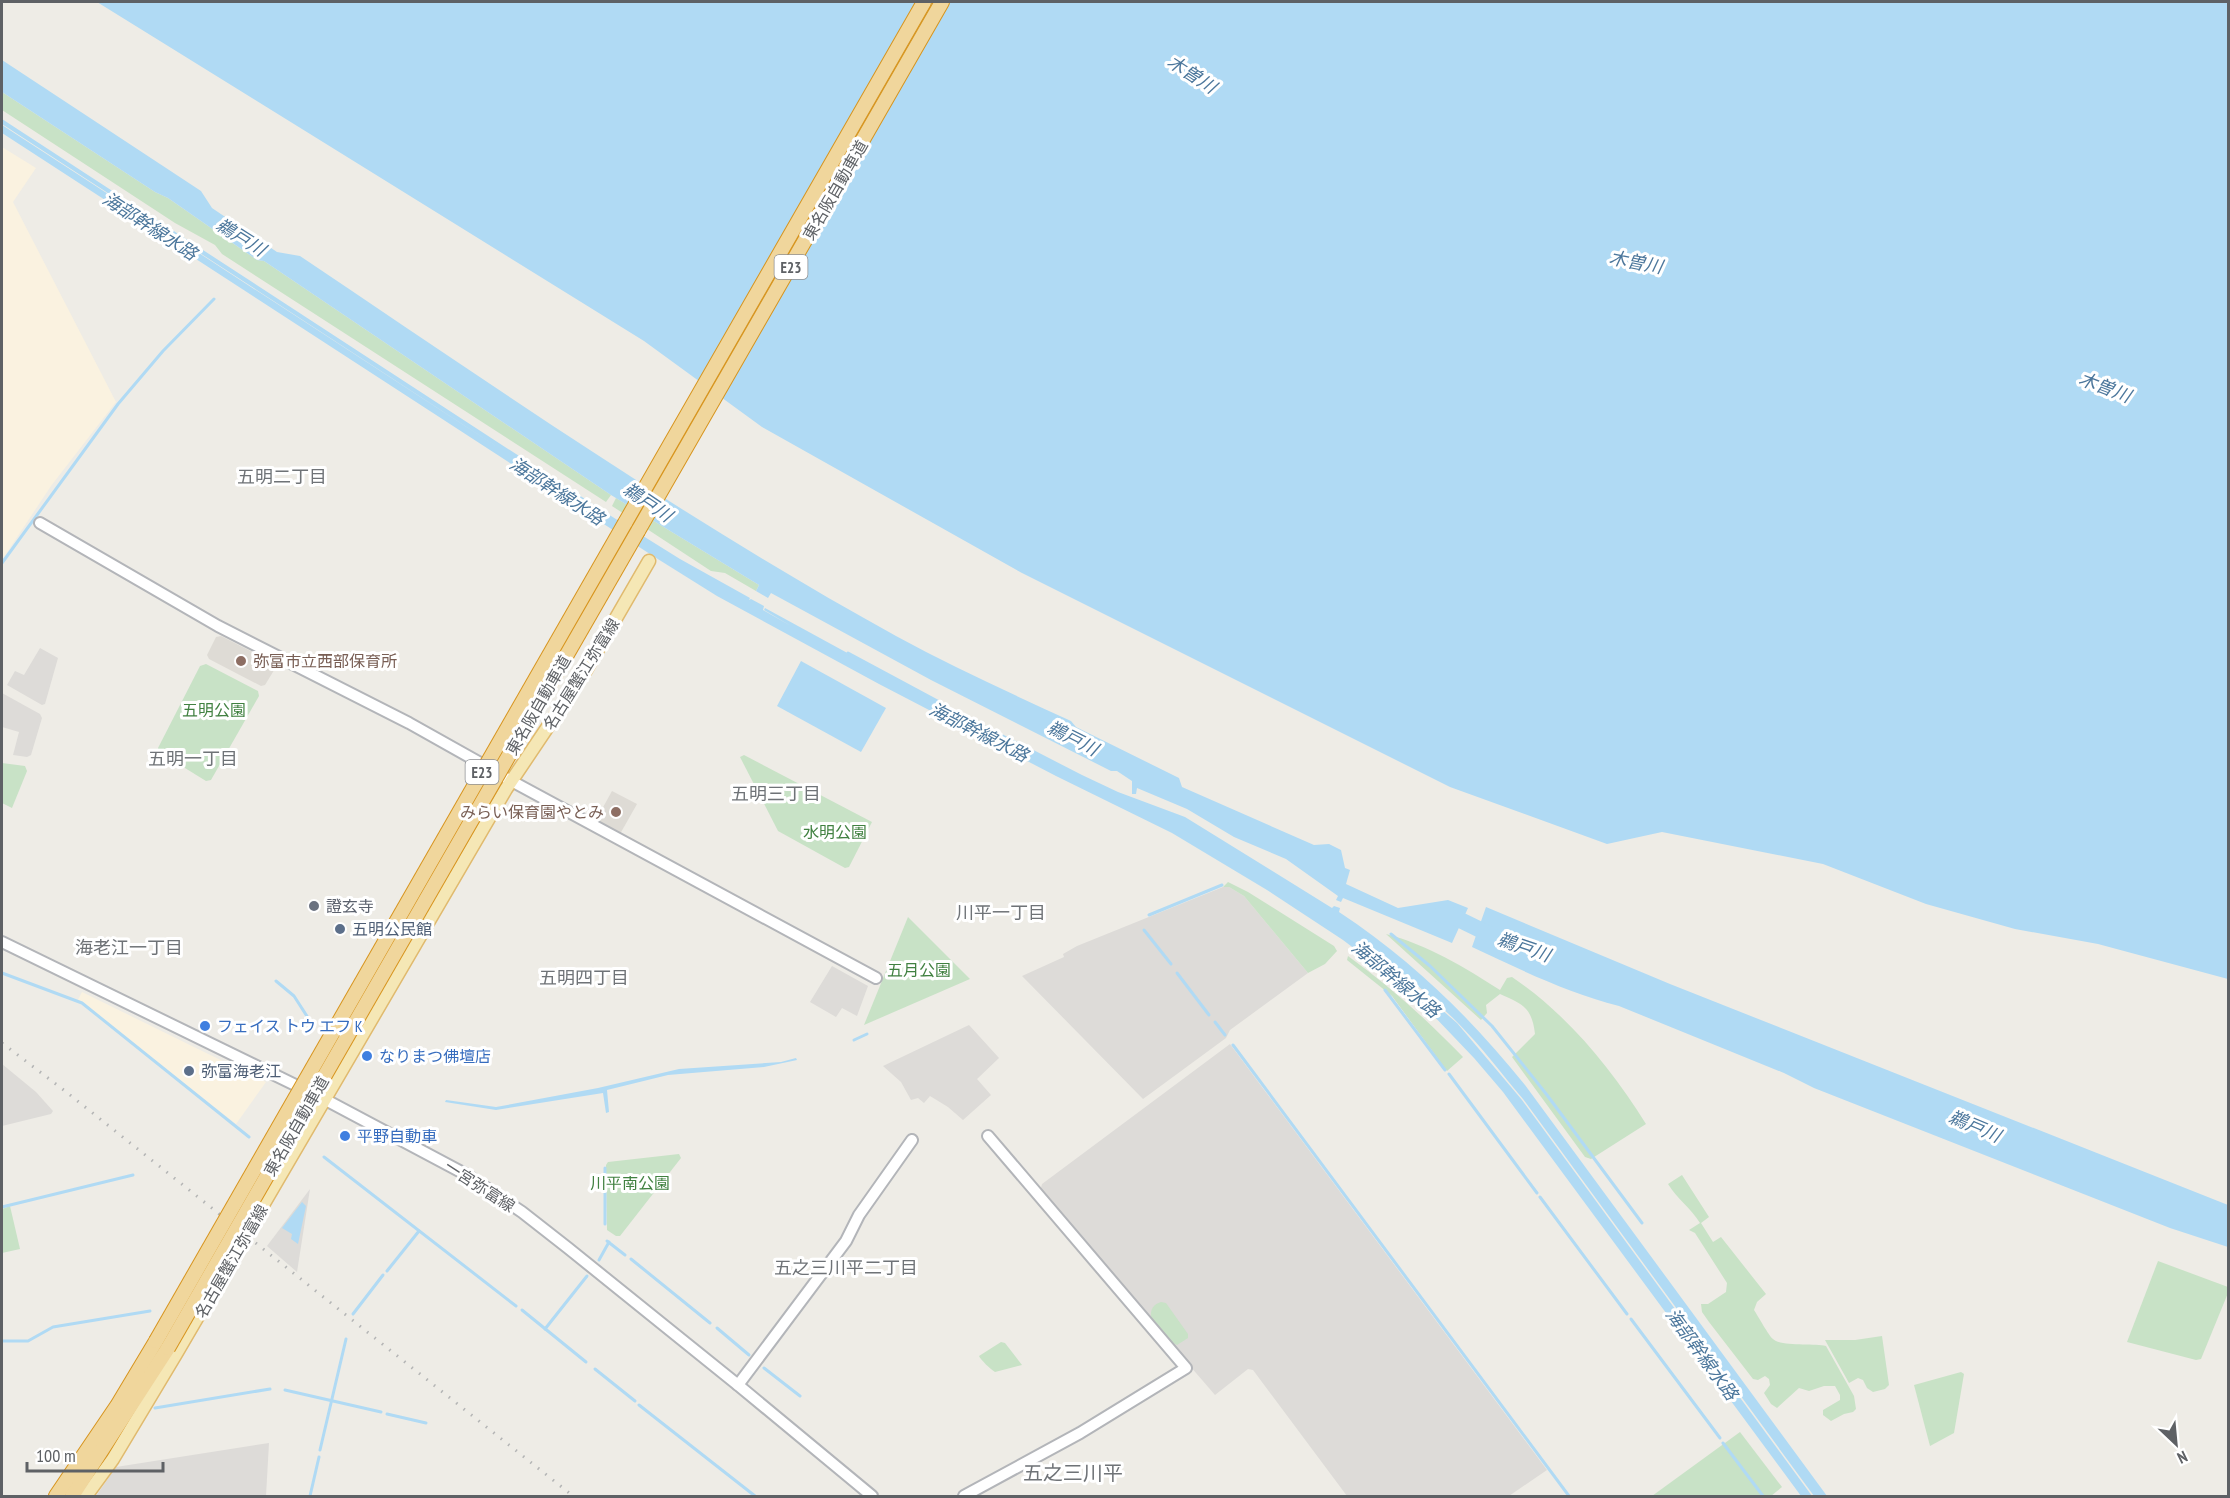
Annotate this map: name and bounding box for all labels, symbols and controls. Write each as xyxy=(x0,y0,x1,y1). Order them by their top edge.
water label: 木曽川 xyxy=(1163,50,1223,99)
street label: 東名阪自動車道 xyxy=(798,136,872,244)
water label: 海部幹線水路 xyxy=(98,187,203,266)
water label: 鵜戸川 xyxy=(212,213,272,262)
water label: 木曽川 xyxy=(1607,246,1667,279)
road number: E23 xyxy=(774,255,808,279)
water label: 木曽川 xyxy=(2076,367,2136,408)
water label: 海部幹線水路 xyxy=(505,452,610,531)
district label: 五明二丁目 xyxy=(237,465,327,488)
water label: 鵜戸川 xyxy=(619,477,678,528)
street label: 名古屋蟹江弥富線 xyxy=(539,614,623,734)
place label: 弥富市立西部保育所 xyxy=(253,651,397,671)
street label: 東名阪自動車道 xyxy=(501,651,575,759)
marker: 弥富市立西部保育所 xyxy=(234,654,248,668)
water label: 海部幹線水路 xyxy=(926,697,1034,768)
park label: 五明公園 xyxy=(182,700,246,720)
water label: 鵜戸川 xyxy=(1044,715,1104,761)
district label: 五明一丁目 xyxy=(148,747,238,770)
road number: E23 xyxy=(466,760,498,784)
district label: 五明三丁目 xyxy=(731,782,821,805)
place label: みらい保育園やとみ xyxy=(460,802,604,822)
marker: みらい保育園やとみ xyxy=(609,805,623,819)
park label: 水明公園 xyxy=(803,822,867,842)
place label: 證玄寺 xyxy=(326,896,374,916)
marker: 證玄寺 xyxy=(307,899,321,913)
district label: 川平一丁目 xyxy=(956,901,1046,924)
place label: 五明公民館 xyxy=(352,919,432,939)
marker: 五明公民館 xyxy=(333,922,347,936)
water label: 鵜戸川 xyxy=(1495,927,1555,967)
water label: 海部幹線水路 xyxy=(1347,935,1446,1024)
district label: 海老江一丁目 xyxy=(75,936,183,959)
park label: 五月公園 xyxy=(887,960,951,980)
district label: 五明四丁目 xyxy=(539,966,629,989)
place label: フェイス トウ エフ K xyxy=(217,1016,363,1036)
marker: フェイス トウ エフ K xyxy=(198,1019,212,1033)
place label: なりまつ佛壇店 xyxy=(379,1046,491,1066)
marker: なりまつ佛壇店 xyxy=(360,1049,374,1063)
place label: 弥富海老江 xyxy=(201,1061,281,1081)
marker: 弥富海老江 xyxy=(182,1064,196,1078)
street label: 東名阪自動車道 xyxy=(259,1072,333,1180)
water label: 鵜戸川 xyxy=(1946,1105,2006,1148)
place label: 平野自動車 xyxy=(357,1126,437,1146)
marker: 平野自動車 xyxy=(338,1129,352,1143)
street label: 一宮弥富線 xyxy=(441,1156,519,1216)
park label: 川平南公園 xyxy=(590,1173,670,1193)
street label: 名古屋蟹江弥富線 xyxy=(190,1201,272,1321)
district label: 五之三川平二丁目 xyxy=(774,1256,918,1279)
water label: 海部幹線水路 xyxy=(1661,1304,1744,1406)
north arrow xyxy=(2146,1414,2206,1474)
scale bar xyxy=(27,1435,164,1473)
text: 100 m xyxy=(36,1444,76,1467)
text: N xyxy=(2174,1447,2191,1468)
district label: 五之三川平 xyxy=(1023,1460,1123,1486)

